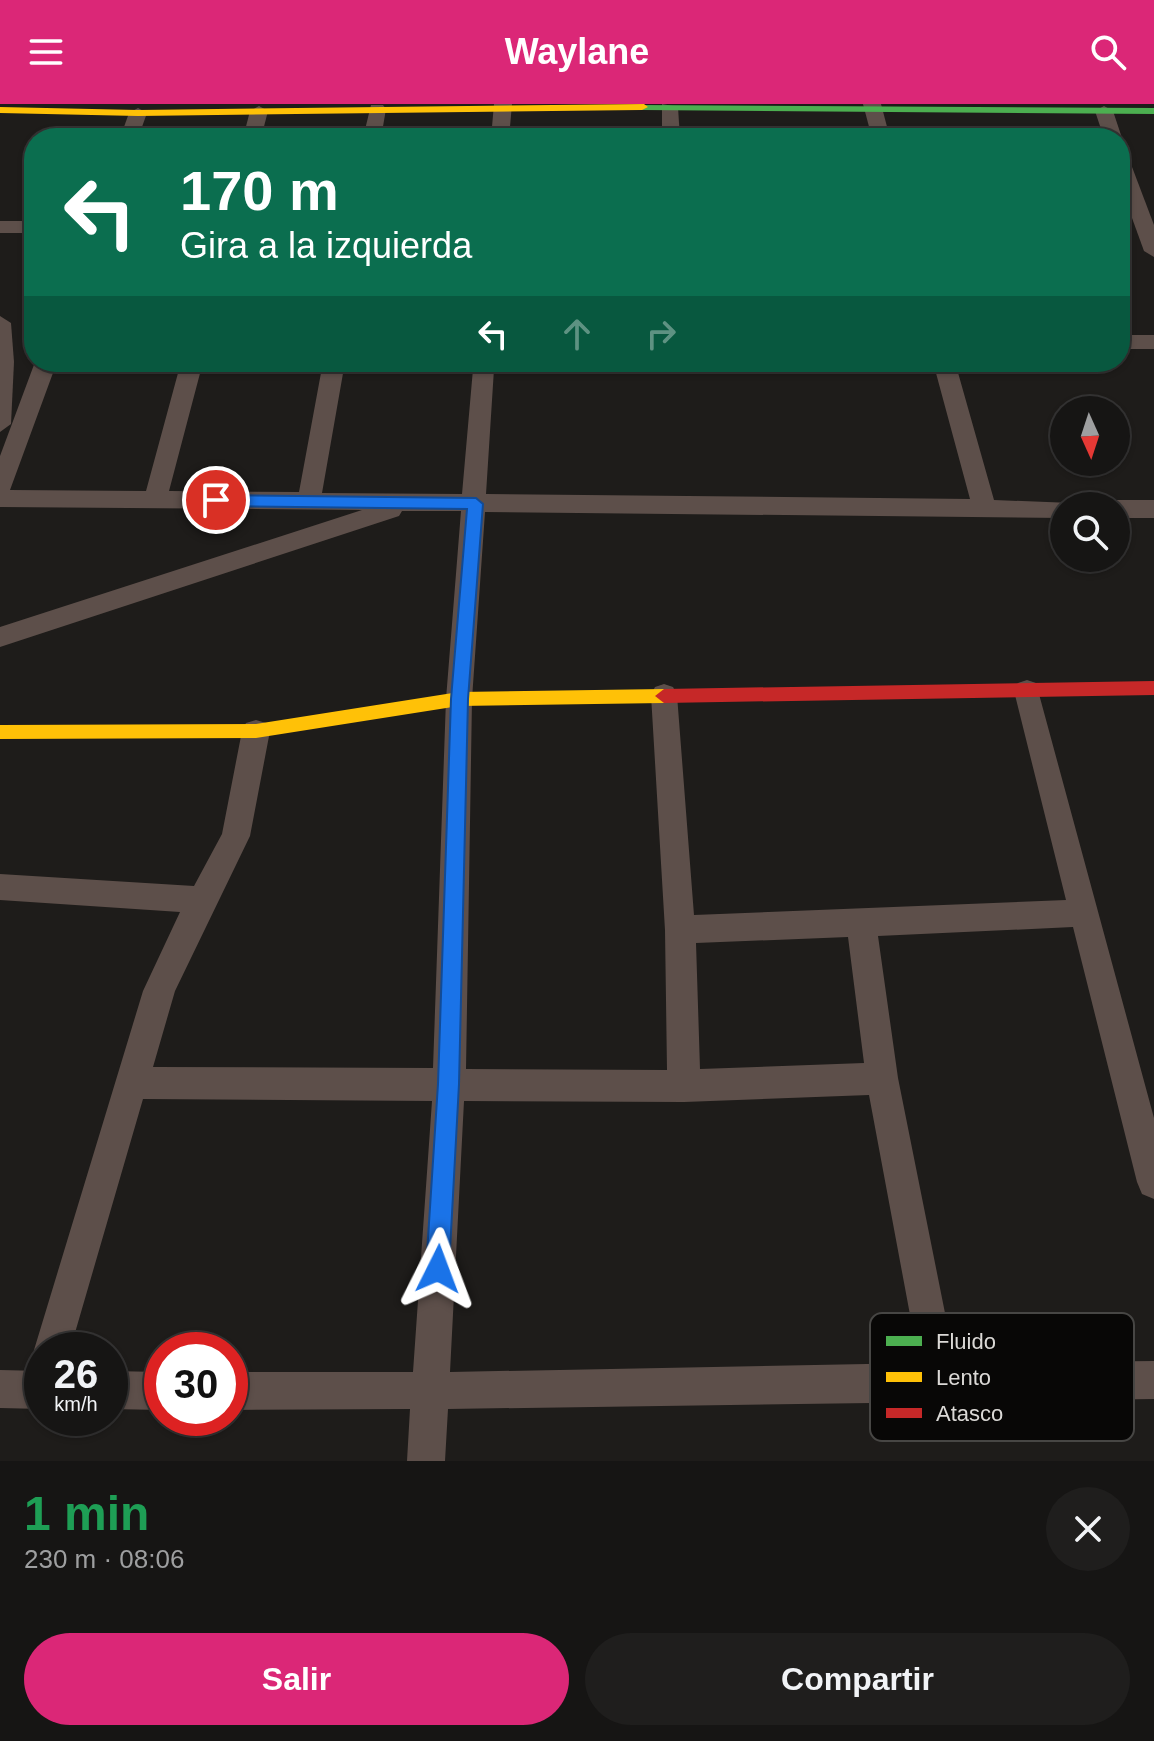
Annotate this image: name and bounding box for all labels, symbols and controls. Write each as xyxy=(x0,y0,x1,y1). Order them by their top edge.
icon: menu xyxy=(24,30,68,74)
icon: search xyxy=(1086,30,1130,74)
text: Waylane xyxy=(505,31,649,72)
text: 170 m xyxy=(180,159,339,222)
icon: left xyxy=(48,160,152,264)
text: Gira a la izquierda xyxy=(180,225,472,266)
icon: left xyxy=(471,312,515,356)
icon: ahead xyxy=(555,312,599,356)
icon: right xyxy=(639,312,683,356)
north arrow xyxy=(1050,396,1130,476)
map controls xyxy=(1050,396,1130,572)
pin xyxy=(182,466,250,534)
icon: arrive xyxy=(194,478,238,522)
button: search xyxy=(1050,492,1130,572)
position arrow xyxy=(396,1227,480,1311)
legend xyxy=(870,1313,1134,1441)
text: Fluido xyxy=(936,1329,996,1354)
speed limit sign: 30 xyxy=(144,1332,248,1436)
text: 26 xyxy=(54,1352,98,1396)
text: Lento xyxy=(936,1365,991,1390)
text: km/h xyxy=(54,1393,98,1415)
text: Atasco xyxy=(936,1401,1003,1426)
text: 1 min xyxy=(24,1487,149,1540)
button: close xyxy=(1046,1487,1130,1571)
text: 230 m · 08:06 xyxy=(24,1544,184,1574)
button: Salir xyxy=(24,1633,569,1725)
button: Compartir xyxy=(585,1633,1130,1725)

